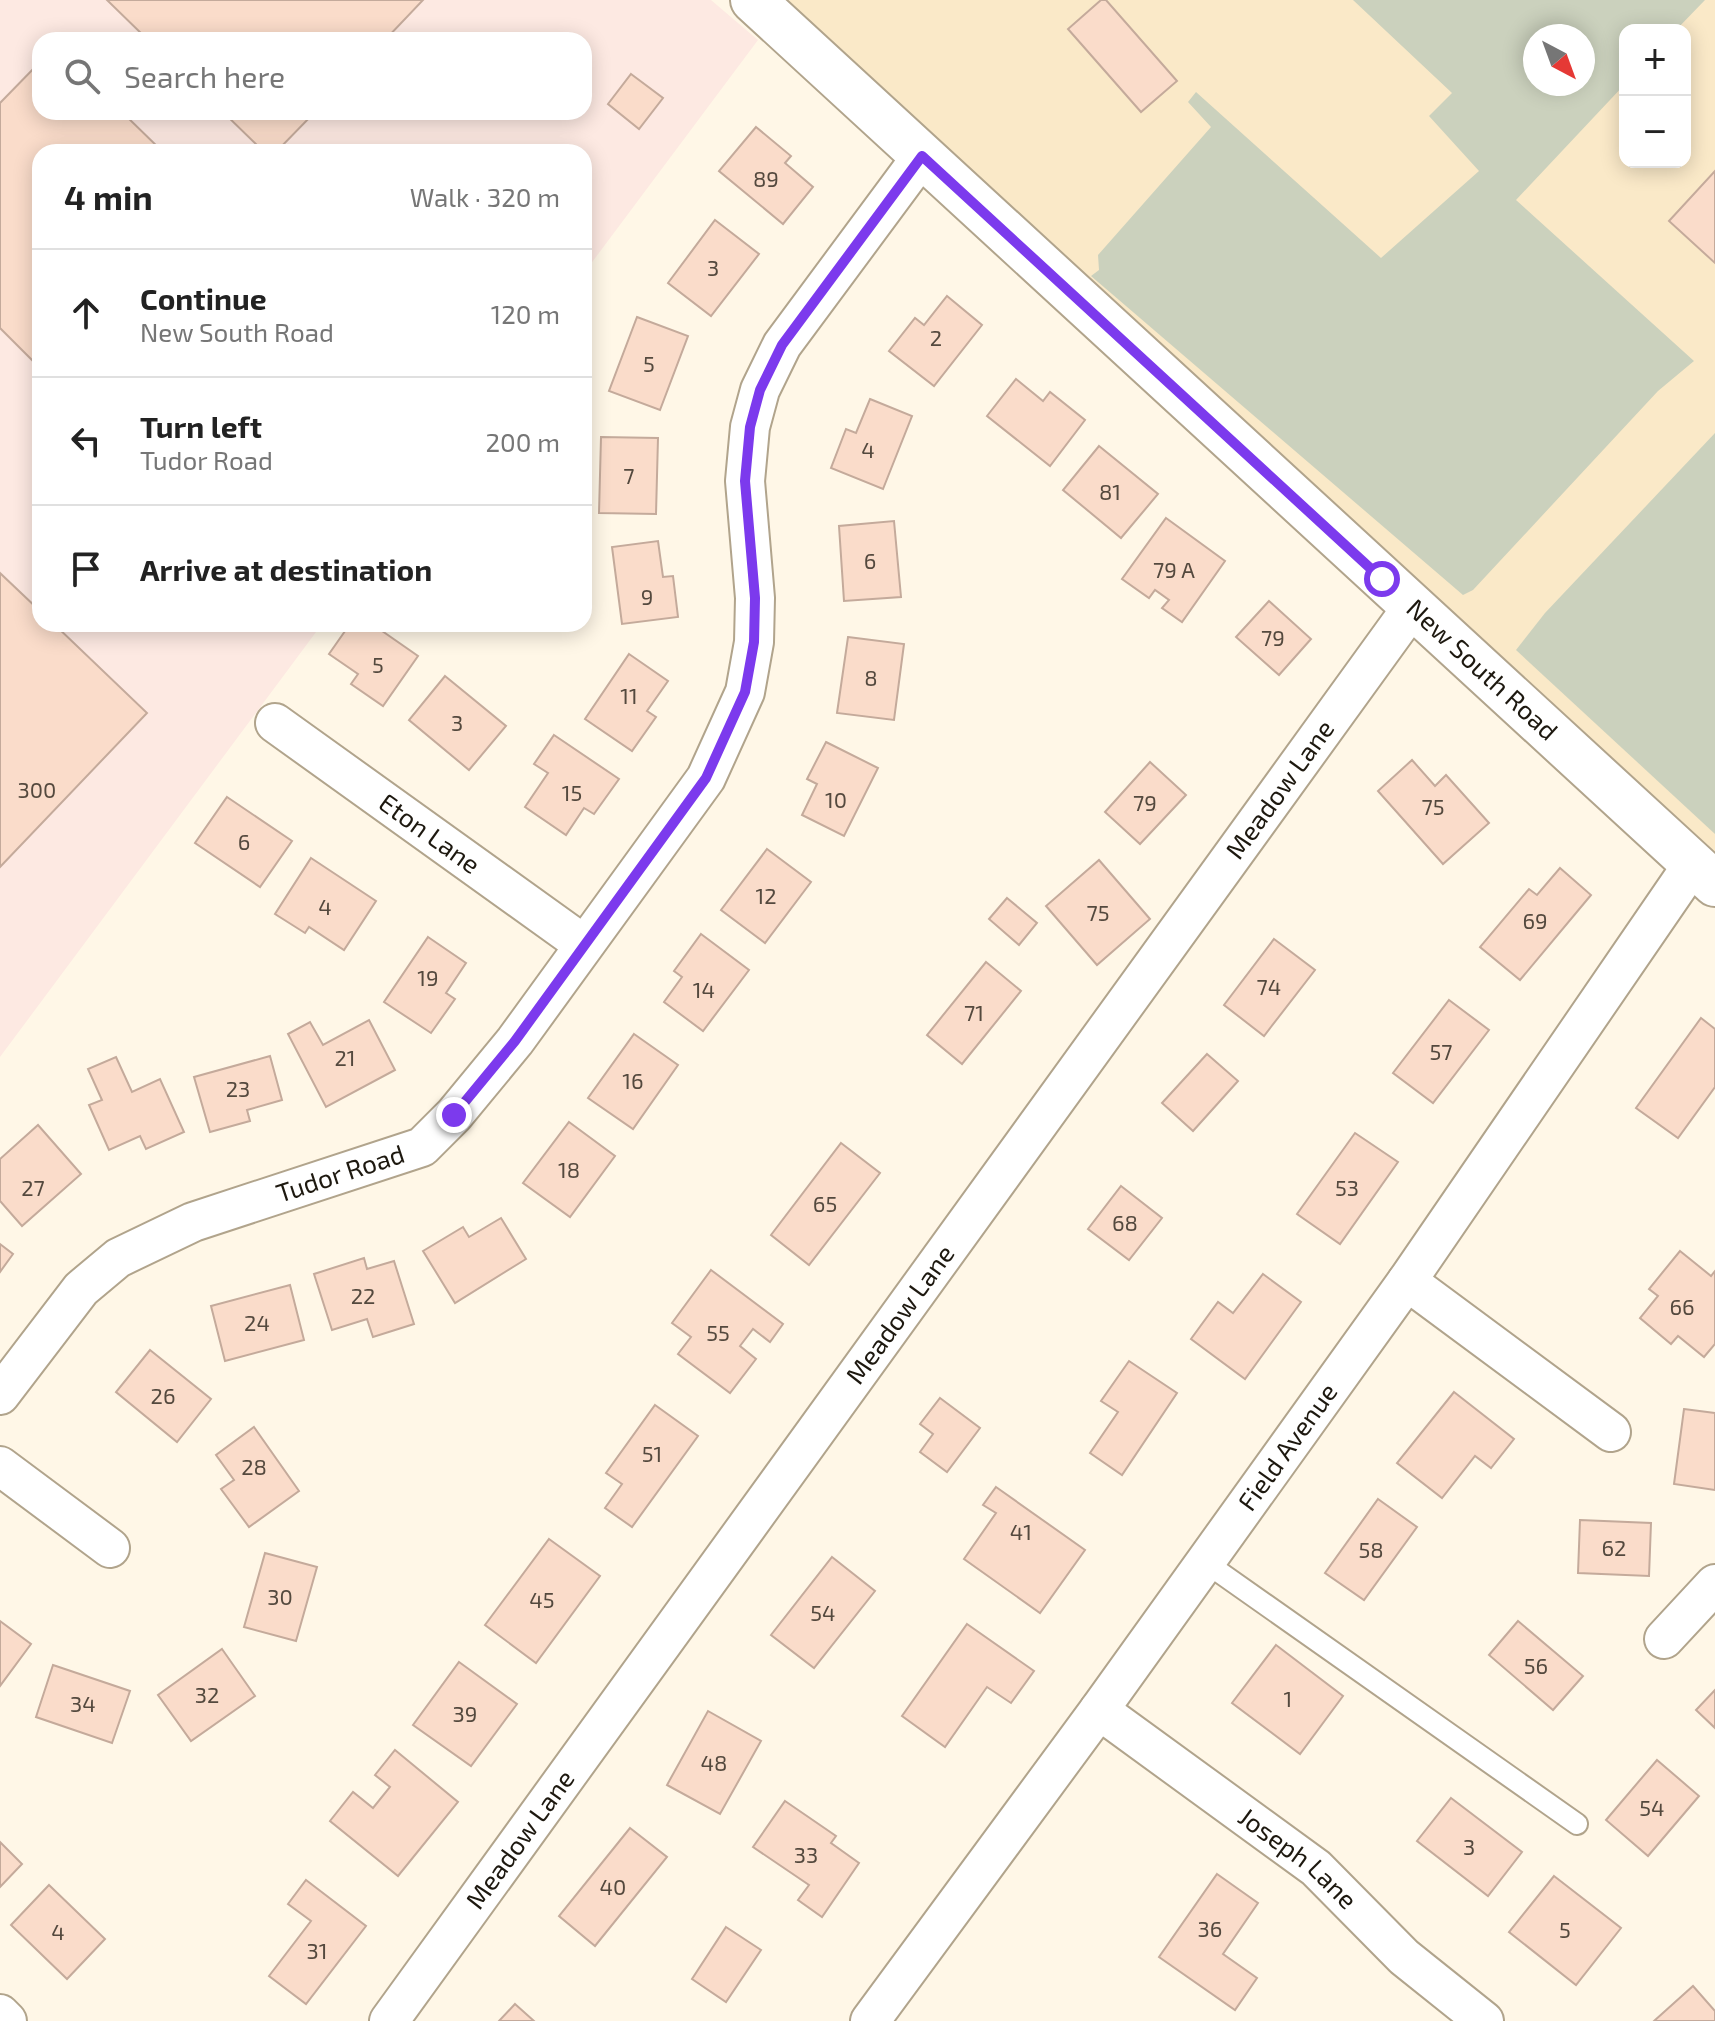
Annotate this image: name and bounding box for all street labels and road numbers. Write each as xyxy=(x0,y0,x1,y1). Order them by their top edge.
street label: New South Road xyxy=(1401,592,1565,746)
street label: Meadow Lane xyxy=(1218,713,1340,864)
street label: Eton Lane xyxy=(374,786,487,879)
street label: Tudor Road xyxy=(272,1137,408,1208)
street label: Meadow Lane xyxy=(838,1238,960,1389)
street label: Field Avenue xyxy=(1230,1376,1343,1516)
street label: Meadow Lane xyxy=(458,1763,580,1914)
street label: Joseph Lane xyxy=(1233,1800,1364,1914)

